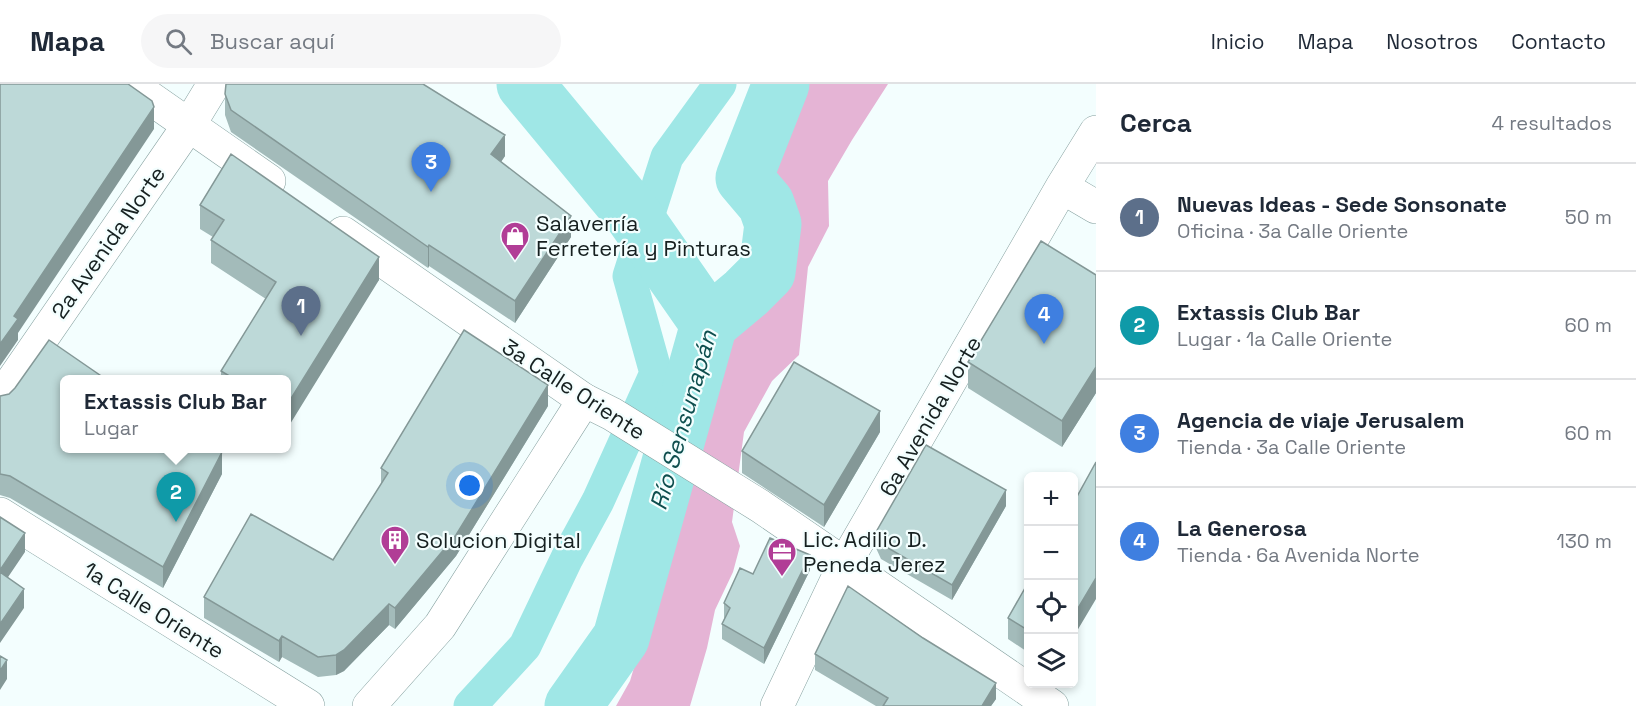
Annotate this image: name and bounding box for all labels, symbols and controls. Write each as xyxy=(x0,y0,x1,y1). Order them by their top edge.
search box xyxy=(141,14,561,68)
text: Mapa xyxy=(30,23,105,59)
icon: search xyxy=(162,25,195,58)
text: Buscar aquí xyxy=(210,27,335,55)
text: Inicio xyxy=(1211,28,1265,55)
text: Mapa xyxy=(1298,28,1353,55)
text: Nosotros xyxy=(1386,28,1478,55)
text: Contacto xyxy=(1511,28,1606,55)
text: Cerca xyxy=(1120,106,1192,140)
text: 4 resultados xyxy=(1492,110,1612,136)
pin: 3 xyxy=(412,142,450,192)
street label: 2a Avenida Norte xyxy=(45,160,171,324)
text: Nuevas Ideas - Sede Sonsonate xyxy=(1177,190,1507,218)
text: 1 xyxy=(1135,204,1144,230)
text: 50 m xyxy=(1565,204,1612,230)
place label: Salaverría Ferretería y Pinturas xyxy=(536,209,751,262)
text: Oficina · 3a Calle Oriente xyxy=(1177,218,1408,244)
shop icon: Salaverría Ferretería y Pinturas xyxy=(499,220,531,262)
pin: 1 xyxy=(282,286,320,336)
pin: 4 xyxy=(1024,294,1064,344)
text: Extassis Club Bar xyxy=(1177,298,1360,326)
text: 2 xyxy=(1134,312,1145,338)
text: 60 m xyxy=(1565,312,1612,338)
water label: Río Sensunapán xyxy=(643,325,724,513)
text: Lugar · 1a Calle Oriente xyxy=(1177,326,1392,352)
street label: 6a Avenida Norte xyxy=(873,331,987,501)
street label: 3a Calle Oriente xyxy=(497,332,651,446)
popup xyxy=(60,375,291,453)
text: Extassis Club Bar xyxy=(84,387,267,415)
text: Agencia de viaje Jerusalem xyxy=(1177,406,1464,434)
text: Lugar xyxy=(84,415,139,441)
text: 3 xyxy=(1133,420,1146,446)
text: 60 m xyxy=(1565,420,1612,446)
text: Tienda · 3a Calle Oriente xyxy=(1177,434,1406,460)
your location xyxy=(455,471,484,500)
pin: 2 xyxy=(156,472,195,522)
map controls xyxy=(1024,472,1078,688)
button: + xyxy=(1024,472,1078,526)
text: La Generosa xyxy=(1177,514,1307,542)
building icon: Solucion Digital xyxy=(379,524,411,566)
place label: Lic. Adilio D. Peneda Jerez xyxy=(803,525,945,578)
place label: Solucion Digital xyxy=(416,526,581,554)
button: − xyxy=(1024,526,1078,580)
text: 4 xyxy=(1133,528,1146,554)
text: 130 m xyxy=(1556,528,1612,554)
office icon: Lic. Adilio D. Peneda Jerez xyxy=(766,536,798,578)
text: Tienda · 6a Avenida Norte xyxy=(1177,542,1420,568)
street label: 1a Calle Oriente xyxy=(78,555,230,665)
button: locate xyxy=(1024,580,1078,634)
button: layers xyxy=(1024,634,1078,688)

